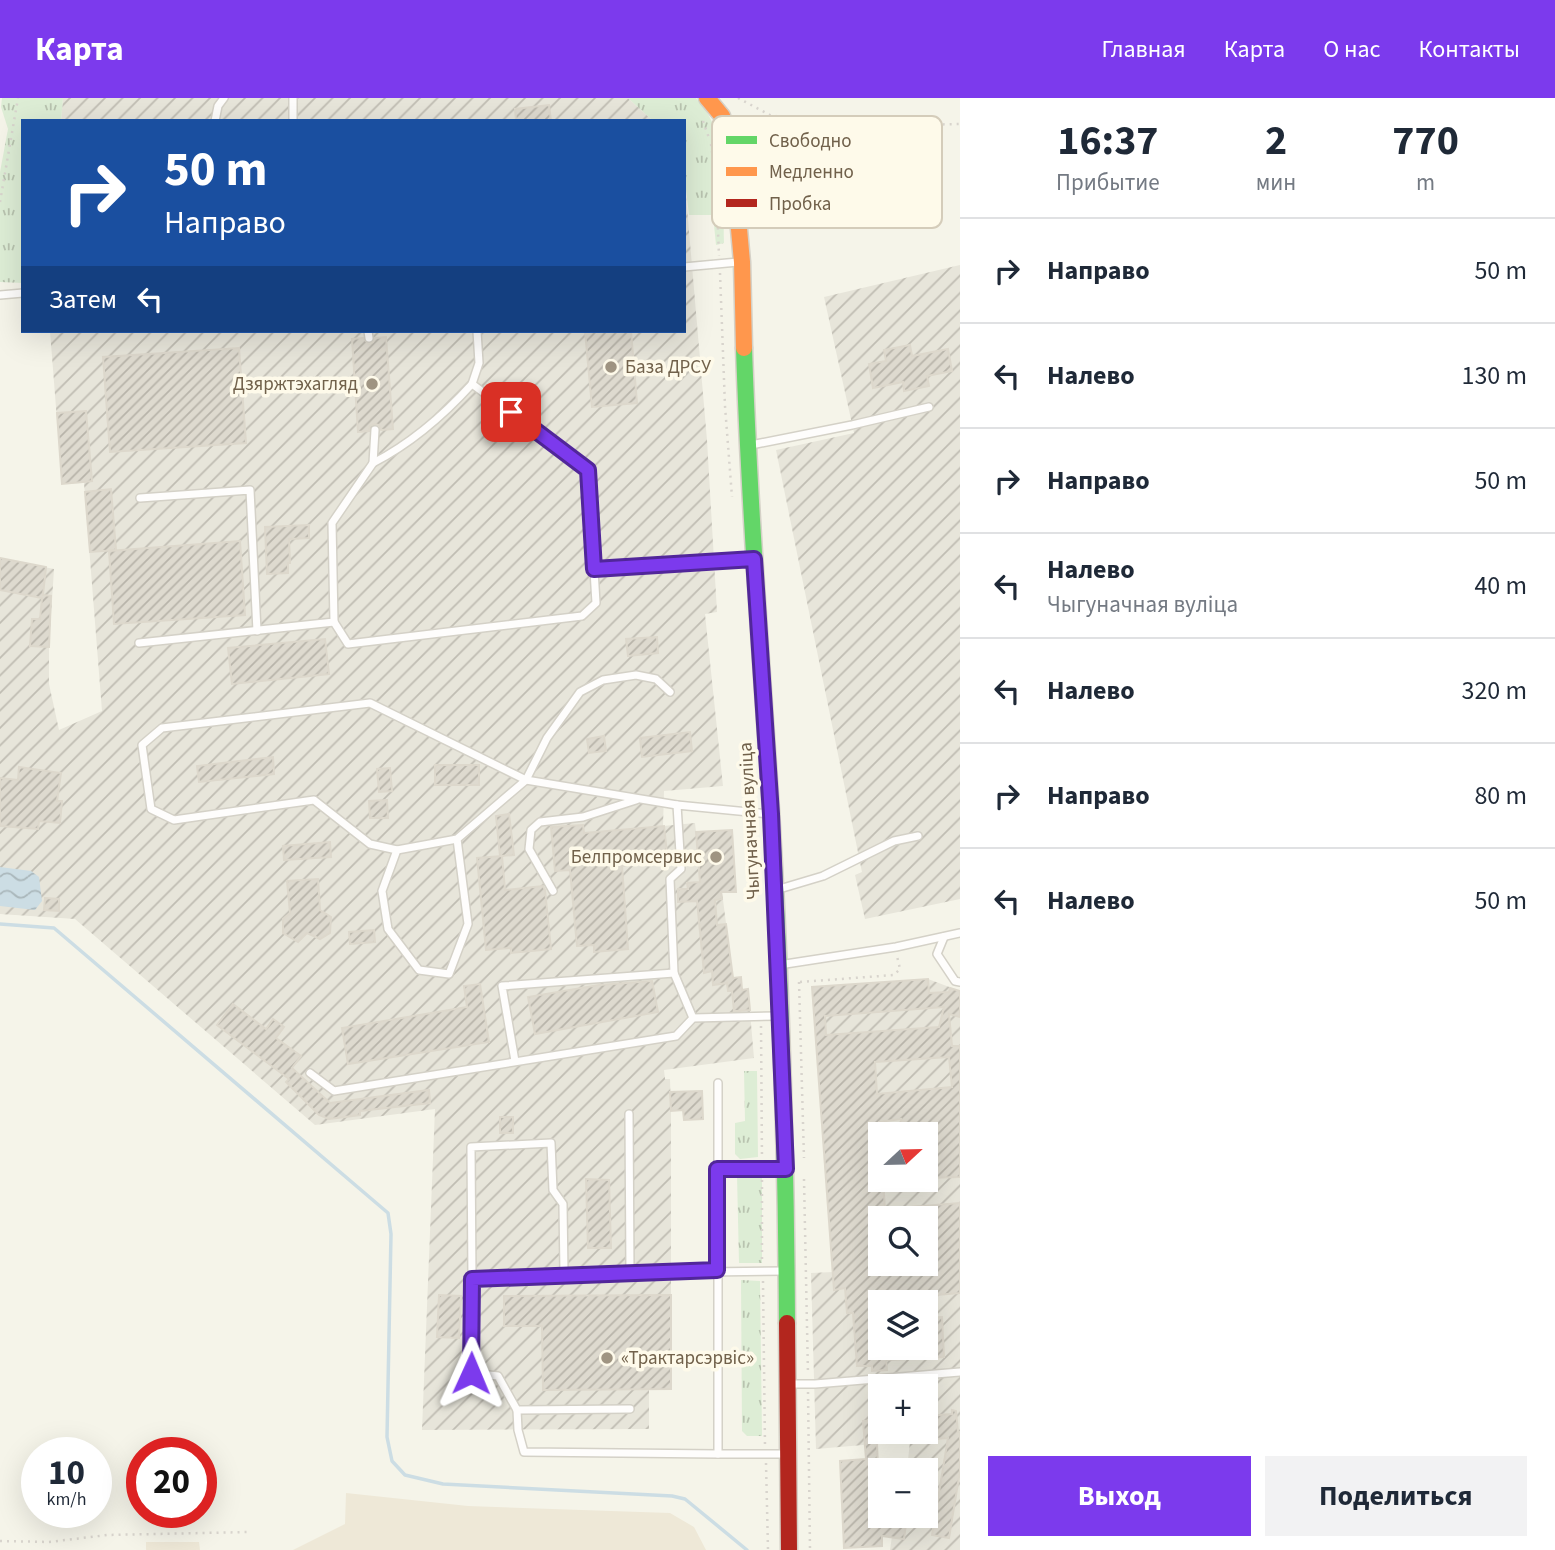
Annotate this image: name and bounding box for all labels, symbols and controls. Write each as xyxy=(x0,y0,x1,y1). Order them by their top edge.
text: Карта xyxy=(35,26,124,73)
text: Главная xyxy=(1101,32,1186,67)
text: Карта xyxy=(1224,32,1285,67)
text: О нас xyxy=(1323,32,1380,67)
text: Контакты xyxy=(1418,32,1520,67)
text: 16:37 xyxy=(1057,111,1159,171)
text: 2 xyxy=(1265,111,1287,171)
text: 770 xyxy=(1392,111,1459,171)
legend xyxy=(712,116,942,228)
text: Свободно xyxy=(769,128,852,155)
text: 50 m xyxy=(164,135,268,205)
icon: right xyxy=(49,147,140,238)
text: Медленно xyxy=(769,159,854,186)
text: Прибытие xyxy=(1056,166,1160,199)
text: мин xyxy=(1256,166,1296,199)
text: m xyxy=(1416,166,1435,199)
text: Пробка xyxy=(769,191,831,218)
text: Направо xyxy=(164,200,286,246)
icon: right xyxy=(988,252,1026,290)
text: Направо xyxy=(1047,252,1150,289)
text: 50 m xyxy=(1474,252,1527,289)
icon: left xyxy=(131,280,169,318)
text: Затем xyxy=(49,281,117,318)
place label: База ДРСУ xyxy=(625,354,711,381)
icon: left xyxy=(988,357,1026,395)
text: Налево xyxy=(1047,357,1135,394)
text: 130 m xyxy=(1461,357,1527,394)
marker: База ДРСУ xyxy=(603,359,619,375)
place label: Дзяржтэхагляд xyxy=(233,371,358,398)
marker: Дзяржтэхагляд xyxy=(364,376,380,392)
pin xyxy=(481,382,541,442)
icon: arrive xyxy=(492,393,530,431)
icon: right xyxy=(988,462,1026,500)
text: Направо xyxy=(1047,462,1150,499)
text: 50 m xyxy=(1474,462,1527,499)
text: Налево xyxy=(1047,551,1135,588)
icon: left xyxy=(988,567,1026,605)
text: 40 m xyxy=(1474,567,1527,604)
text: Чыгуначная вуліца xyxy=(1047,588,1238,621)
icon: left xyxy=(988,672,1026,710)
text: Налево xyxy=(1047,672,1135,709)
text: 320 m xyxy=(1461,672,1527,709)
street label: Чыгуначная вуліца xyxy=(732,741,768,901)
icon: right xyxy=(988,777,1026,815)
text: Направо xyxy=(1047,777,1150,814)
text: 80 m xyxy=(1474,777,1527,814)
place label: Белпромсервис xyxy=(571,844,702,871)
marker: Белпромсервис xyxy=(708,849,724,865)
icon: left xyxy=(988,882,1026,920)
text: Налево xyxy=(1047,882,1135,919)
text: 50 m xyxy=(1474,882,1527,919)
north arrow xyxy=(868,1122,938,1192)
map controls xyxy=(868,1122,938,1528)
button: search xyxy=(868,1206,938,1276)
button: layers xyxy=(868,1290,938,1360)
position arrow xyxy=(434,1336,508,1410)
place label: «Трактарсэрвіс» xyxy=(621,1345,754,1372)
marker: «Трактарсэрвіс» xyxy=(599,1350,615,1366)
button: + xyxy=(868,1374,938,1444)
speed limit sign: 20 xyxy=(126,1437,217,1528)
text: 10 xyxy=(48,1448,85,1498)
button: Выход xyxy=(988,1456,1251,1536)
button: Поделиться xyxy=(1265,1456,1527,1536)
button: − xyxy=(868,1458,938,1528)
text: km/h xyxy=(47,1487,86,1512)

